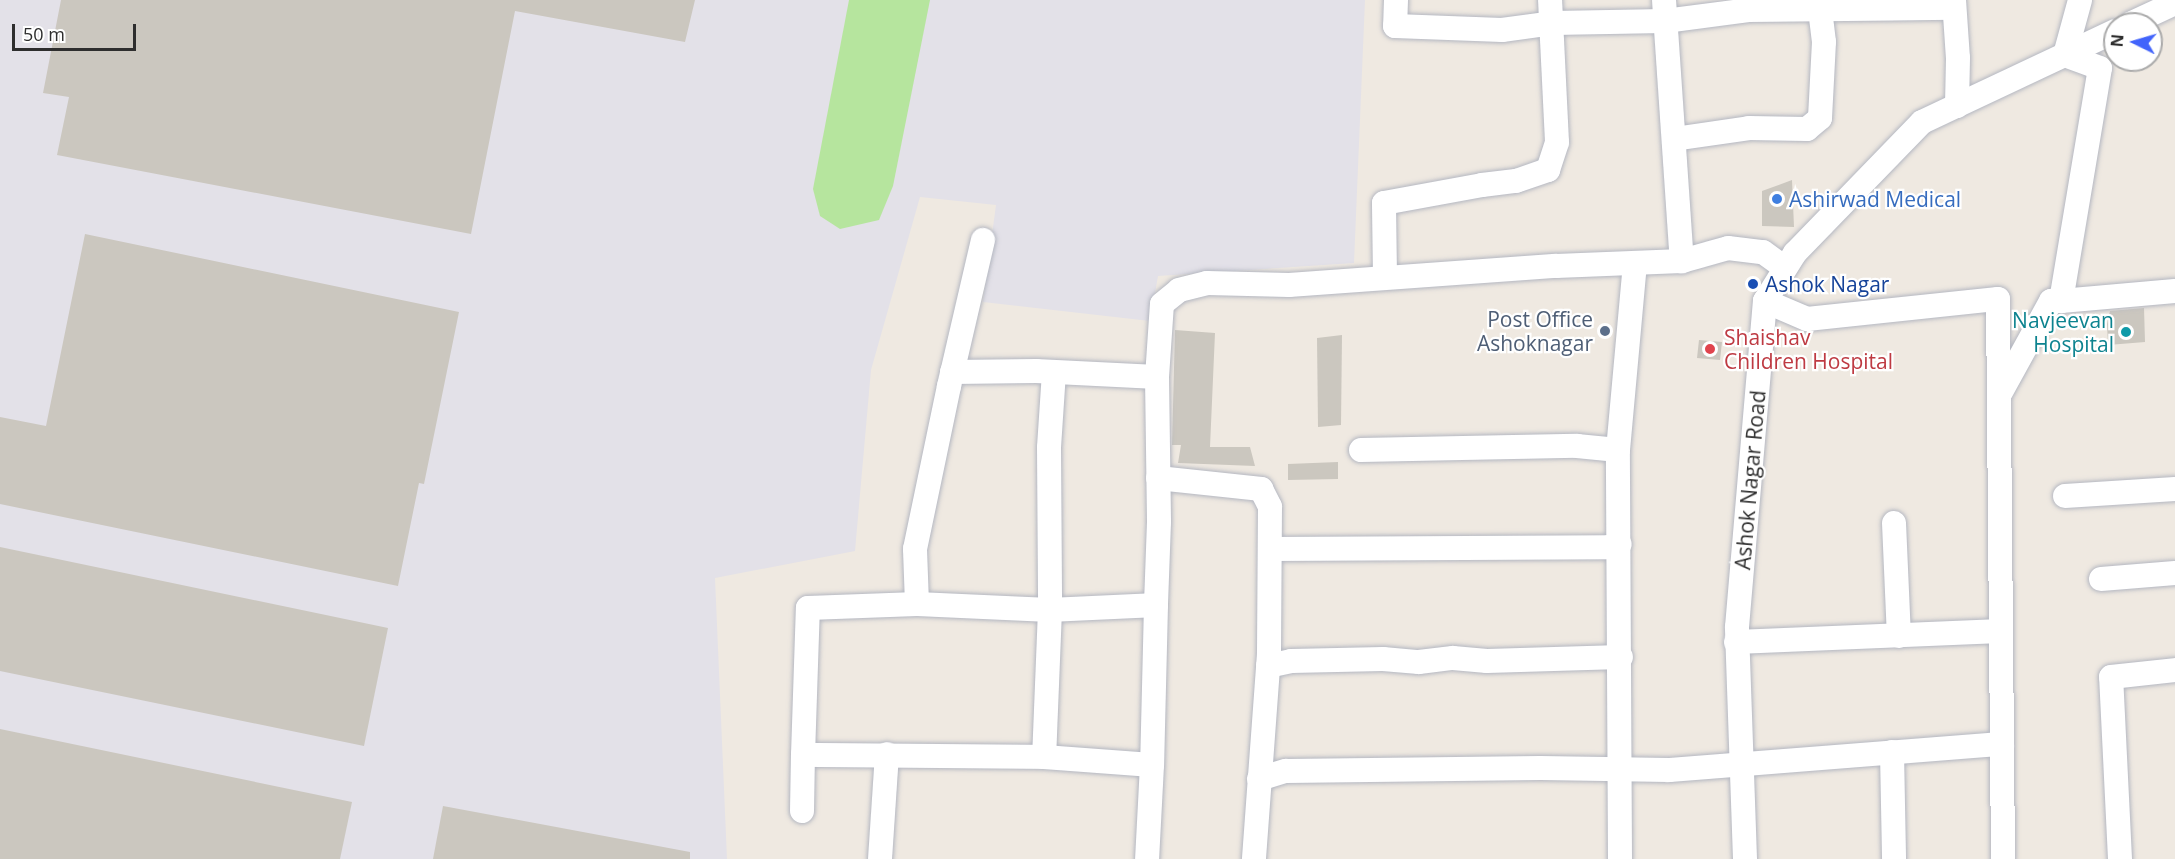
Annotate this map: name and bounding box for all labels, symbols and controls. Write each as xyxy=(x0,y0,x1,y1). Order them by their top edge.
scale bar xyxy=(15,12,140,50)
north arrow xyxy=(2103,12,2163,72)
text: 50 m xyxy=(23,22,65,46)
text: N xyxy=(2106,33,2129,48)
place label: Ashirwad Medical xyxy=(1789,186,1961,212)
marker: Ashirwad Medical xyxy=(1770,192,1784,206)
place label: Ashok Nagar xyxy=(1765,271,1889,297)
marker: Ashok Nagar xyxy=(1746,277,1760,291)
place label: Post Office Ashoknagar xyxy=(1477,306,1593,356)
place label: Navjeevan Hospital xyxy=(2012,307,2114,357)
marker: Post Office Ashoknagar xyxy=(1598,324,1612,338)
place label: Shaishav Children Hospital xyxy=(1724,324,1893,374)
marker: Navjeevan Hospital xyxy=(2119,325,2133,339)
marker: Shaishav Children Hospital xyxy=(1701,340,1719,358)
street label: Ashok Nagar Road xyxy=(1730,389,1770,571)

